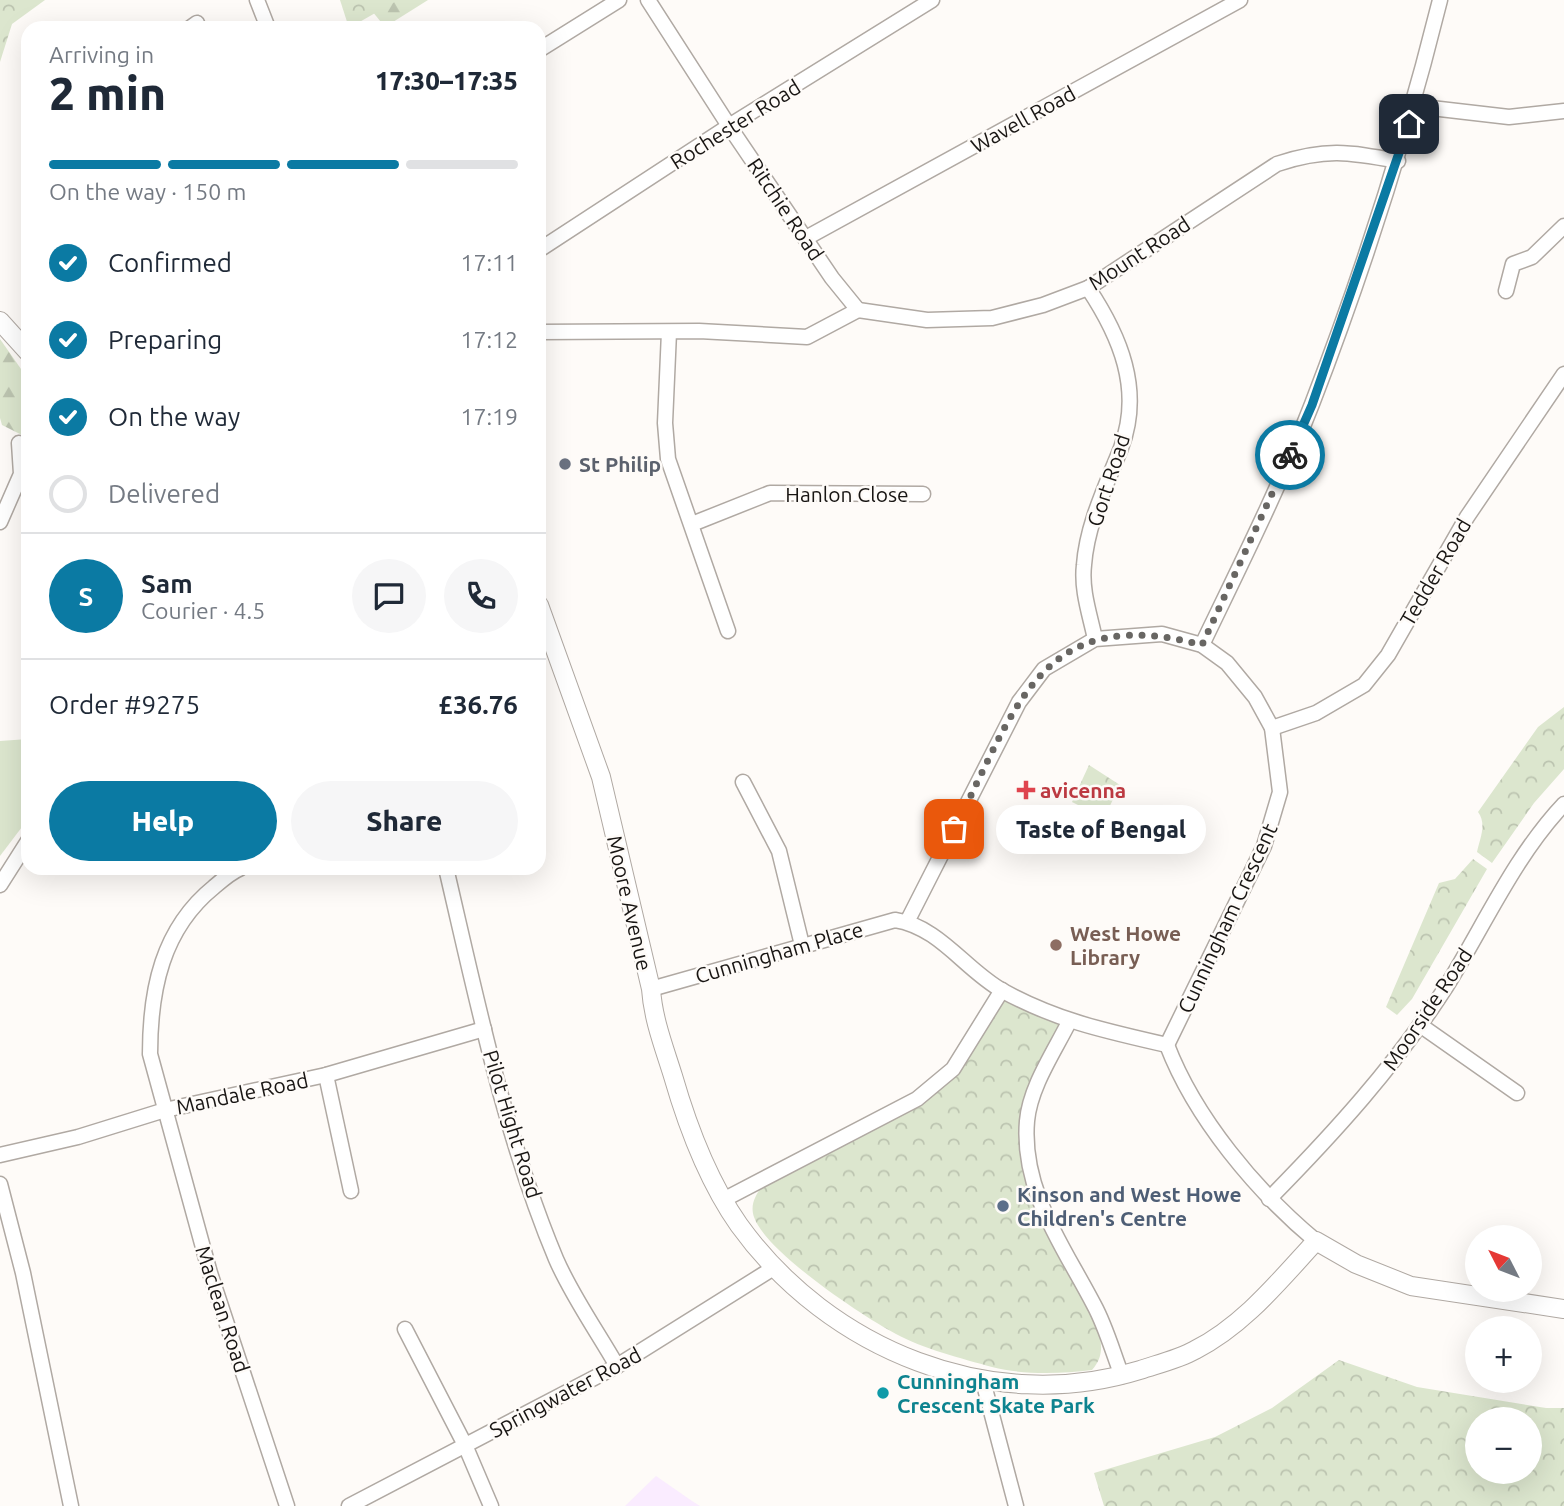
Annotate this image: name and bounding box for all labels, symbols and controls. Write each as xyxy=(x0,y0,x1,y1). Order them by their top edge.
text: Arriving in xyxy=(49,42,154,67)
text: 17:30–17:35 xyxy=(375,66,518,95)
text: 2 min xyxy=(49,67,166,119)
street label: Rochester Road xyxy=(666,74,804,174)
street label: Wavell Road xyxy=(967,80,1079,158)
pin xyxy=(1379,94,1439,154)
icon: home xyxy=(1390,105,1428,143)
street label: Ritchie Road xyxy=(743,153,829,265)
text: On the way · 150 m xyxy=(49,179,246,204)
street label: Mount Road xyxy=(1084,211,1194,295)
icon: check xyxy=(49,244,87,282)
text: Confirmed xyxy=(108,248,232,277)
text: 17:11 xyxy=(460,250,518,275)
icon: check xyxy=(49,321,87,359)
text: Preparing xyxy=(108,325,222,354)
text: 17:12 xyxy=(460,327,518,352)
icon: check xyxy=(49,398,87,436)
text: On the way xyxy=(108,402,240,431)
text: 17:19 xyxy=(460,404,518,429)
courier xyxy=(1255,420,1325,490)
street label: Gort Road xyxy=(1082,431,1134,529)
icon: bike xyxy=(1271,436,1309,474)
place label: St Philip xyxy=(579,452,661,476)
marker: St Philip xyxy=(557,456,573,472)
text: Delivered xyxy=(108,479,220,508)
street label: Hanlon Close xyxy=(785,482,909,506)
street label: Tedder Road xyxy=(1395,514,1475,630)
button: chat xyxy=(352,559,426,633)
button: phone xyxy=(444,559,518,633)
text: Sam xyxy=(141,569,193,598)
text: S xyxy=(79,582,93,611)
text: Courier · 4.5 xyxy=(141,598,265,623)
text: Order #9275 xyxy=(49,690,200,719)
text: £36.76 xyxy=(438,690,518,719)
place label: avicenna xyxy=(1040,778,1126,802)
button: Help xyxy=(49,781,277,861)
button: Share xyxy=(291,781,518,861)
marker: avicenna xyxy=(1018,782,1034,798)
pin xyxy=(924,799,984,859)
callout: Taste of Bengal xyxy=(996,804,1206,854)
icon: bag xyxy=(935,810,973,848)
text: Taste of Bengal xyxy=(1016,817,1186,842)
street label: Cunningham Crescent xyxy=(1172,819,1282,1017)
street label: Moore Avenue xyxy=(603,833,657,973)
street label: Cunningham Place xyxy=(692,917,866,987)
place label: West Howe Library xyxy=(1070,921,1181,969)
marker: West Howe Library xyxy=(1048,937,1064,953)
street label: Moorside Road xyxy=(1377,943,1477,1075)
street label: Pilot Hight Road xyxy=(479,1047,547,1201)
street label: Mandale Road xyxy=(174,1067,310,1119)
place label: Kinson and West Howe Children's Centre xyxy=(1017,1182,1242,1230)
marker: Kinson and West Howe Children's Centre xyxy=(995,1198,1011,1214)
north arrow xyxy=(1465,1225,1542,1302)
map controls xyxy=(1465,1225,1542,1484)
street label: Maclean Road xyxy=(191,1243,255,1375)
button: + xyxy=(1465,1316,1542,1393)
street label: Springwater Road xyxy=(485,1342,645,1442)
place label: Cunningham Crescent Skate Park xyxy=(897,1369,1095,1417)
marker: Cunningham Crescent Skate Park xyxy=(875,1385,891,1401)
button: − xyxy=(1465,1407,1542,1484)

